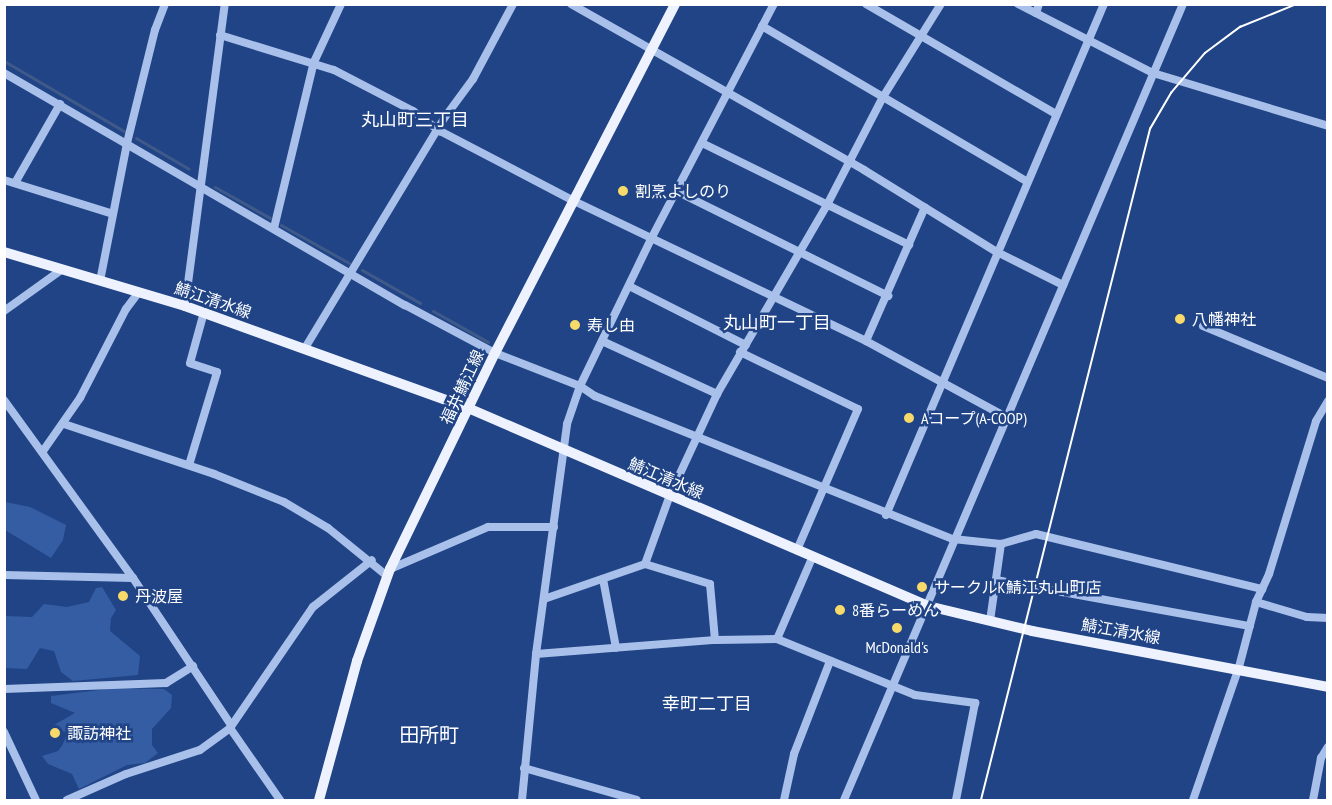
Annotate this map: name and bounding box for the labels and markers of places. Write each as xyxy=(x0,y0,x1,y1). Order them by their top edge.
place label: 割烹よしのり xyxy=(635,181,731,201)
marker: 割烹よしのり xyxy=(616,184,630,198)
place label: 八幡神社 xyxy=(1192,309,1256,329)
marker: 八幡神社 xyxy=(1173,312,1187,326)
place label: 寿し由 xyxy=(587,315,635,335)
marker: 寿し由 xyxy=(568,318,582,332)
place label: Aコープ(A-COOP) xyxy=(921,408,1027,428)
marker: Aコープ(A-COOP) xyxy=(902,411,916,425)
place label: サークルK鯖江丸山町店 xyxy=(934,577,1102,597)
marker: サークルK鯖江丸山町店 xyxy=(915,580,929,594)
place label: 丹波屋 xyxy=(135,586,183,606)
marker: 丹波屋 xyxy=(116,589,130,603)
place label: 8番らーめん xyxy=(852,600,939,620)
marker: 8番らーめん xyxy=(833,603,847,617)
marker: McDonald's xyxy=(890,621,904,635)
place label: McDonald's xyxy=(866,637,928,657)
place label: 諏訪神社 xyxy=(67,723,131,743)
marker: 諏訪神社 xyxy=(48,726,62,740)

